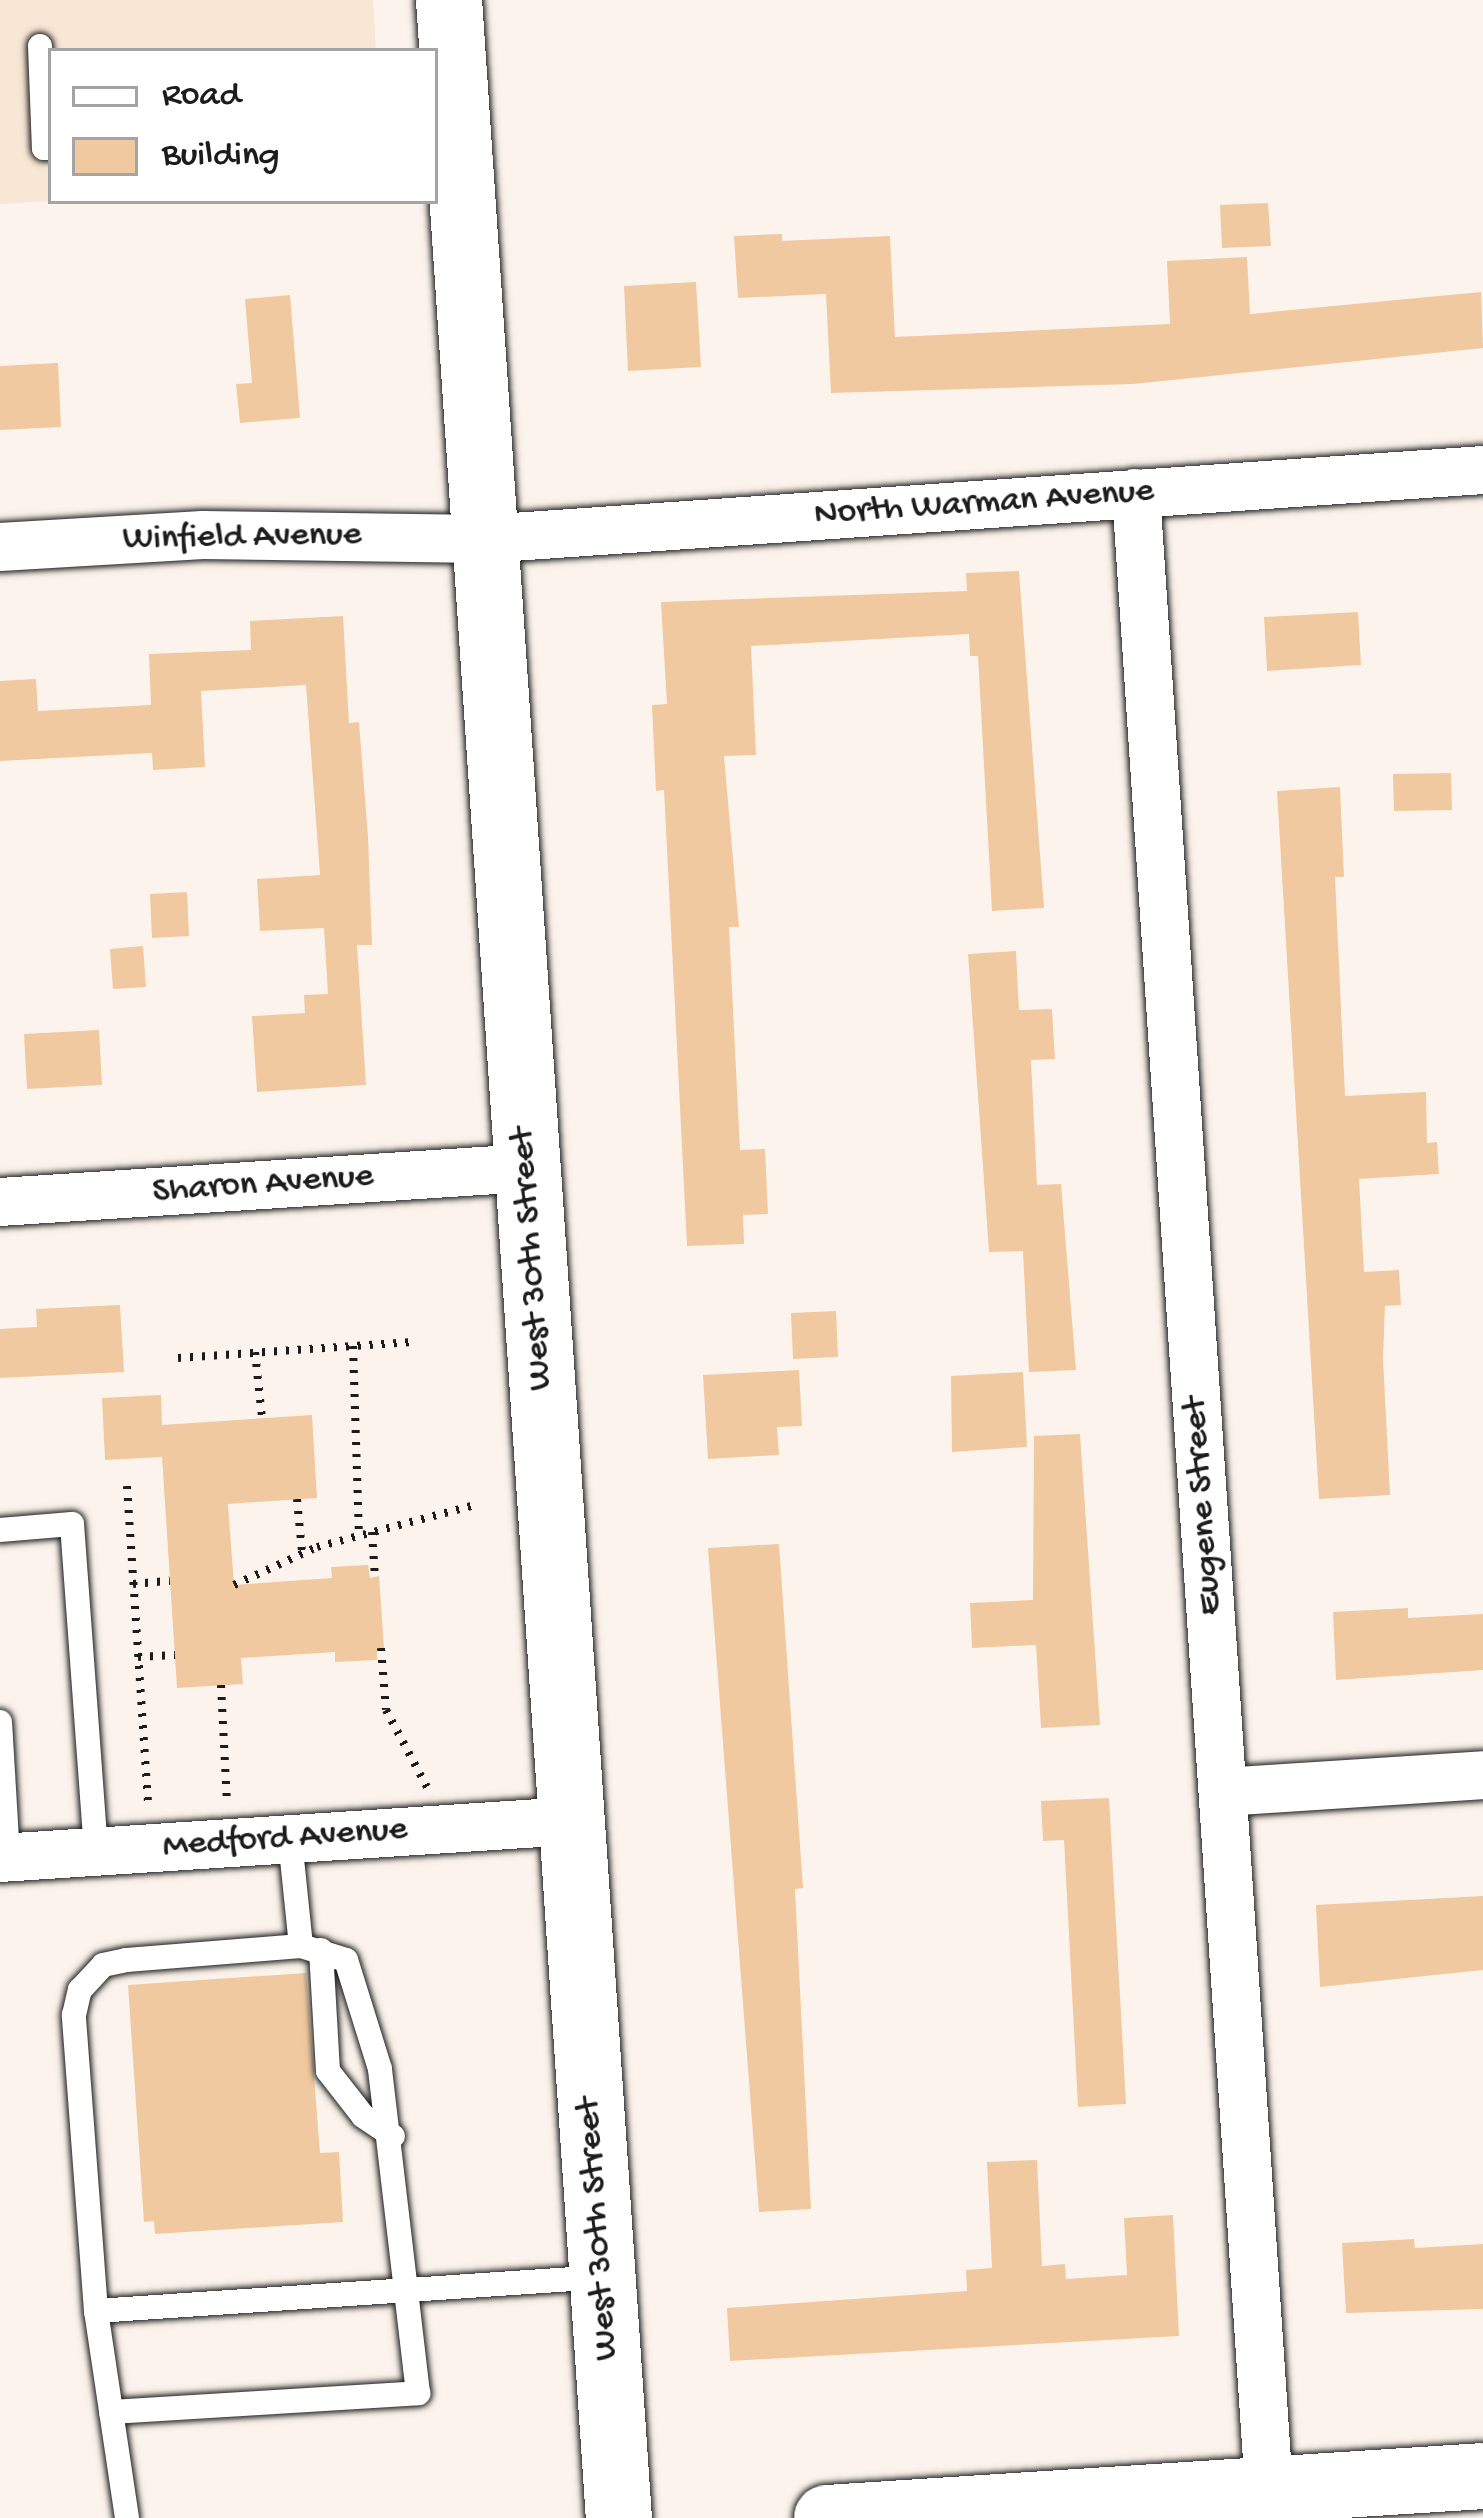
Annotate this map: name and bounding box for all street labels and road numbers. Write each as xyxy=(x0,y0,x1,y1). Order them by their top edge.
street label: North Warman Avenue xyxy=(813,471,1155,537)
street label: Winfield Avenue xyxy=(122,514,362,562)
street label: West 30th Street xyxy=(502,1126,564,1392)
street label: Sharon Avenue xyxy=(151,1156,375,1214)
street label: Eugene Street xyxy=(1175,1395,1233,1617)
street label: Medford Avenue xyxy=(161,1809,409,1869)
street label: West 30th Street xyxy=(568,2096,630,2362)

